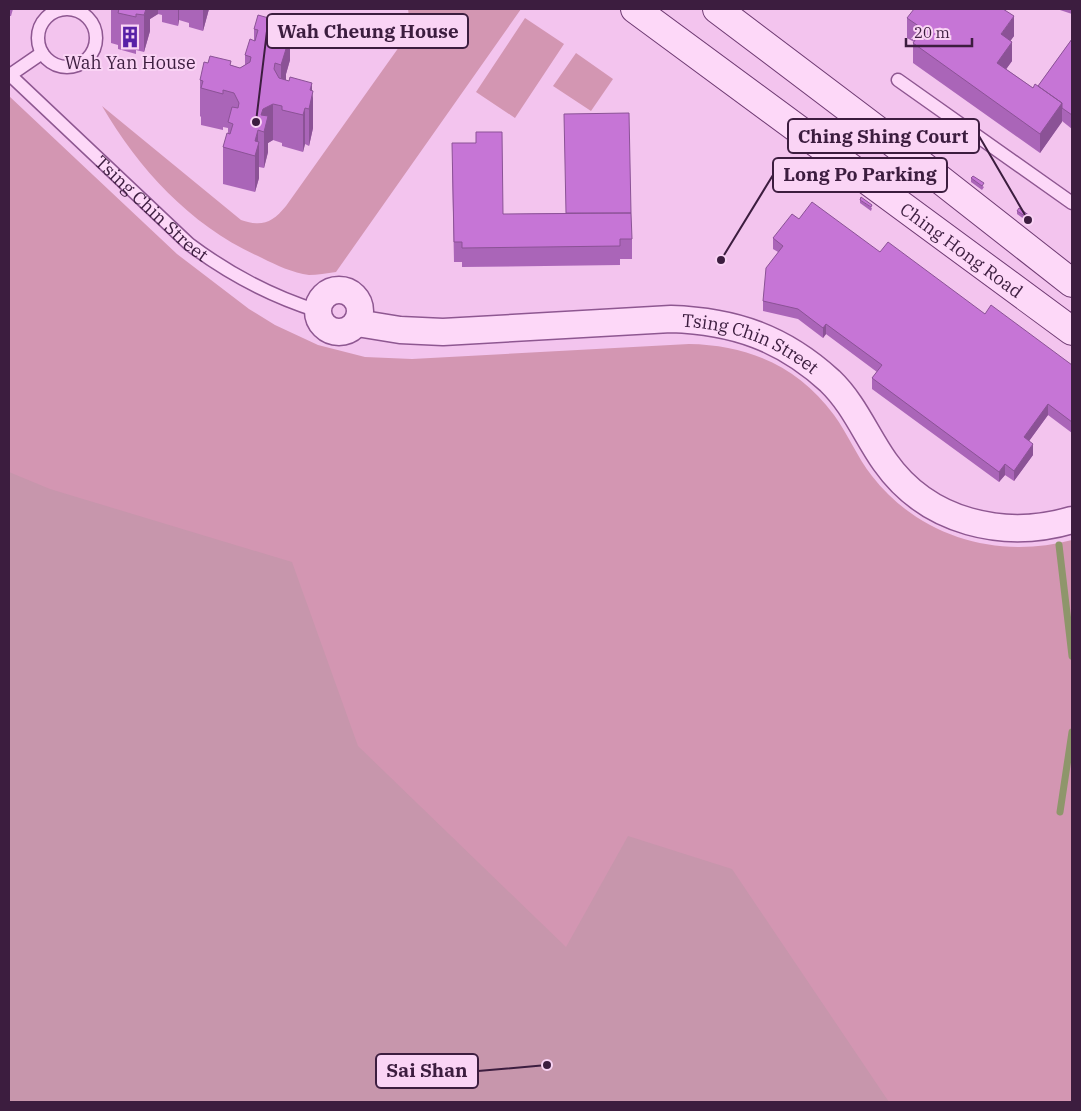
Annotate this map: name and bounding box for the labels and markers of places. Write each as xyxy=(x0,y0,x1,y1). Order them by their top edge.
callout: Wah Cheung House xyxy=(267,14,468,48)
building icon: Wah Yan House xyxy=(117,24,143,50)
place label: Wah Yan House xyxy=(64,51,196,74)
callout: Ching Shing Court xyxy=(788,119,979,153)
callout: Long Po Parking xyxy=(773,158,947,192)
callout: Sai Shan xyxy=(376,1054,478,1088)

